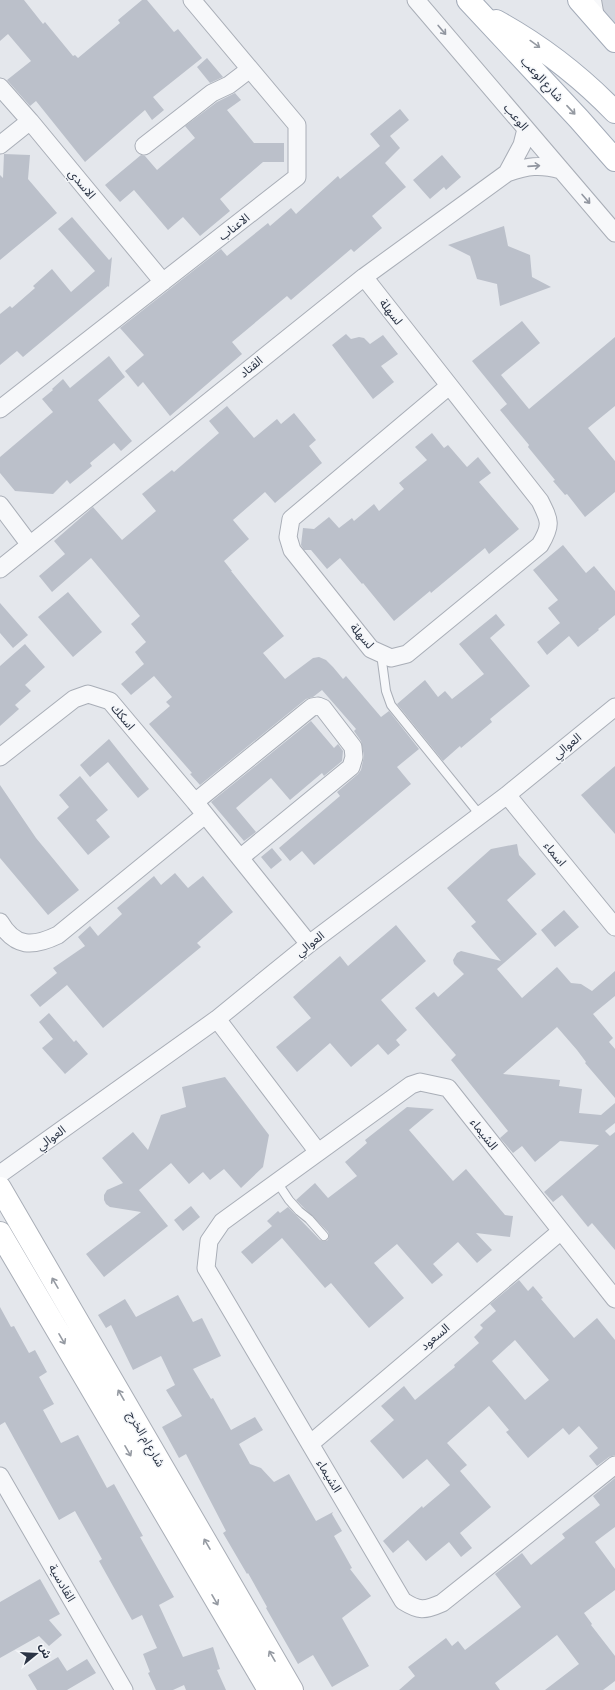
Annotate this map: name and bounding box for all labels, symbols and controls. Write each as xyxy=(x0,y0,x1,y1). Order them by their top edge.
one-way arrow xyxy=(437,24,446,35)
one-way arrow xyxy=(529,40,540,49)
street label: شارع الوعب xyxy=(516,54,566,106)
street label: الوعب xyxy=(501,101,531,134)
one-way arrow xyxy=(566,105,576,115)
one-way arrow xyxy=(527,163,540,170)
street label: الاسدي xyxy=(63,167,98,204)
one-way arrow xyxy=(581,194,590,204)
street label: الاعناب xyxy=(216,211,253,244)
street label: لسهلة xyxy=(377,297,405,328)
street label: القتاد xyxy=(237,354,265,380)
street label: لسهلة xyxy=(347,621,376,651)
street label: اسكك xyxy=(109,702,137,732)
street label: العوالي xyxy=(551,731,586,764)
street label: اسماء xyxy=(542,839,568,869)
street label: العوالي xyxy=(293,929,329,962)
street label: الشيماء xyxy=(467,1116,500,1153)
street label: العوالي xyxy=(34,1123,70,1156)
one-way arrow xyxy=(51,1277,59,1289)
street label: السعود xyxy=(418,1321,453,1353)
one-way arrow xyxy=(59,1333,67,1345)
one-way arrow xyxy=(116,1389,124,1401)
street label: شارع ام الخرج xyxy=(123,1409,167,1470)
one-way arrow xyxy=(125,1445,133,1457)
street label: الشيماء xyxy=(314,1457,343,1495)
one-way arrow xyxy=(203,1539,211,1550)
street label: القادسية xyxy=(46,1562,77,1604)
one-way arrow xyxy=(212,1594,220,1606)
north arrow xyxy=(16,1634,56,1674)
text: ش xyxy=(37,1642,53,1660)
one-way arrow xyxy=(268,1650,276,1662)

